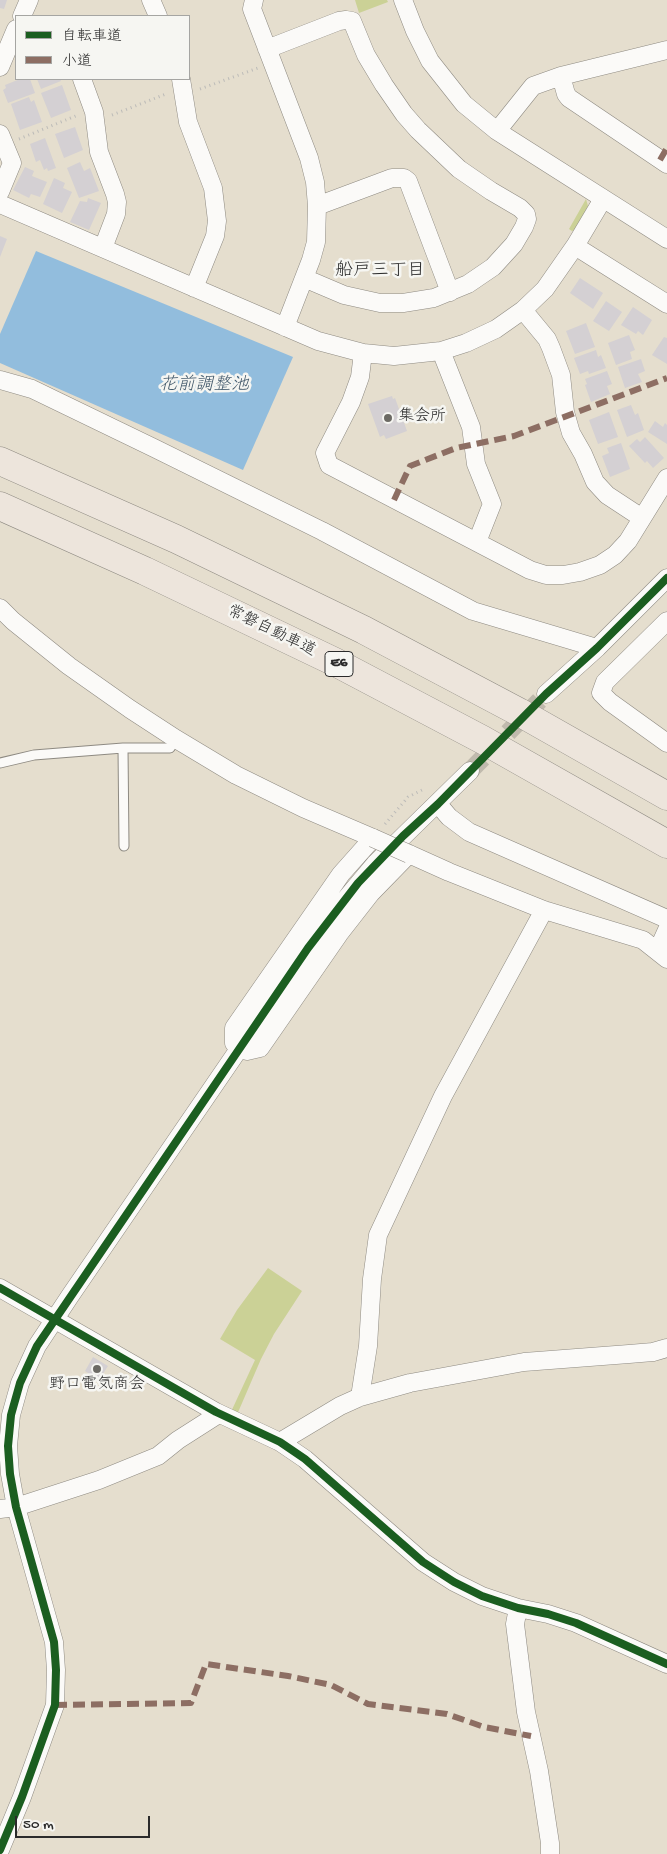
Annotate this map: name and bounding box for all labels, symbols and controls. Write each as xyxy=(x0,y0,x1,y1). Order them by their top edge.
legend xyxy=(15,15,190,80)
text: 自転車道 xyxy=(62,28,122,46)
text: 小道 xyxy=(62,53,92,71)
district label: 船戸三丁目 xyxy=(335,261,425,283)
water label: 花前調整池 xyxy=(159,375,249,397)
place label: 集会所 xyxy=(398,408,446,428)
marker: 集会所 xyxy=(382,412,394,424)
street label: 常磐自動車道 xyxy=(224,602,318,662)
road number: E6 xyxy=(325,652,353,676)
marker: 野口電気商会 xyxy=(91,1363,103,1375)
place label: 野口電気商会 xyxy=(49,1376,145,1396)
scale bar xyxy=(18,1806,152,1838)
text: 50 m xyxy=(23,1816,54,1834)

